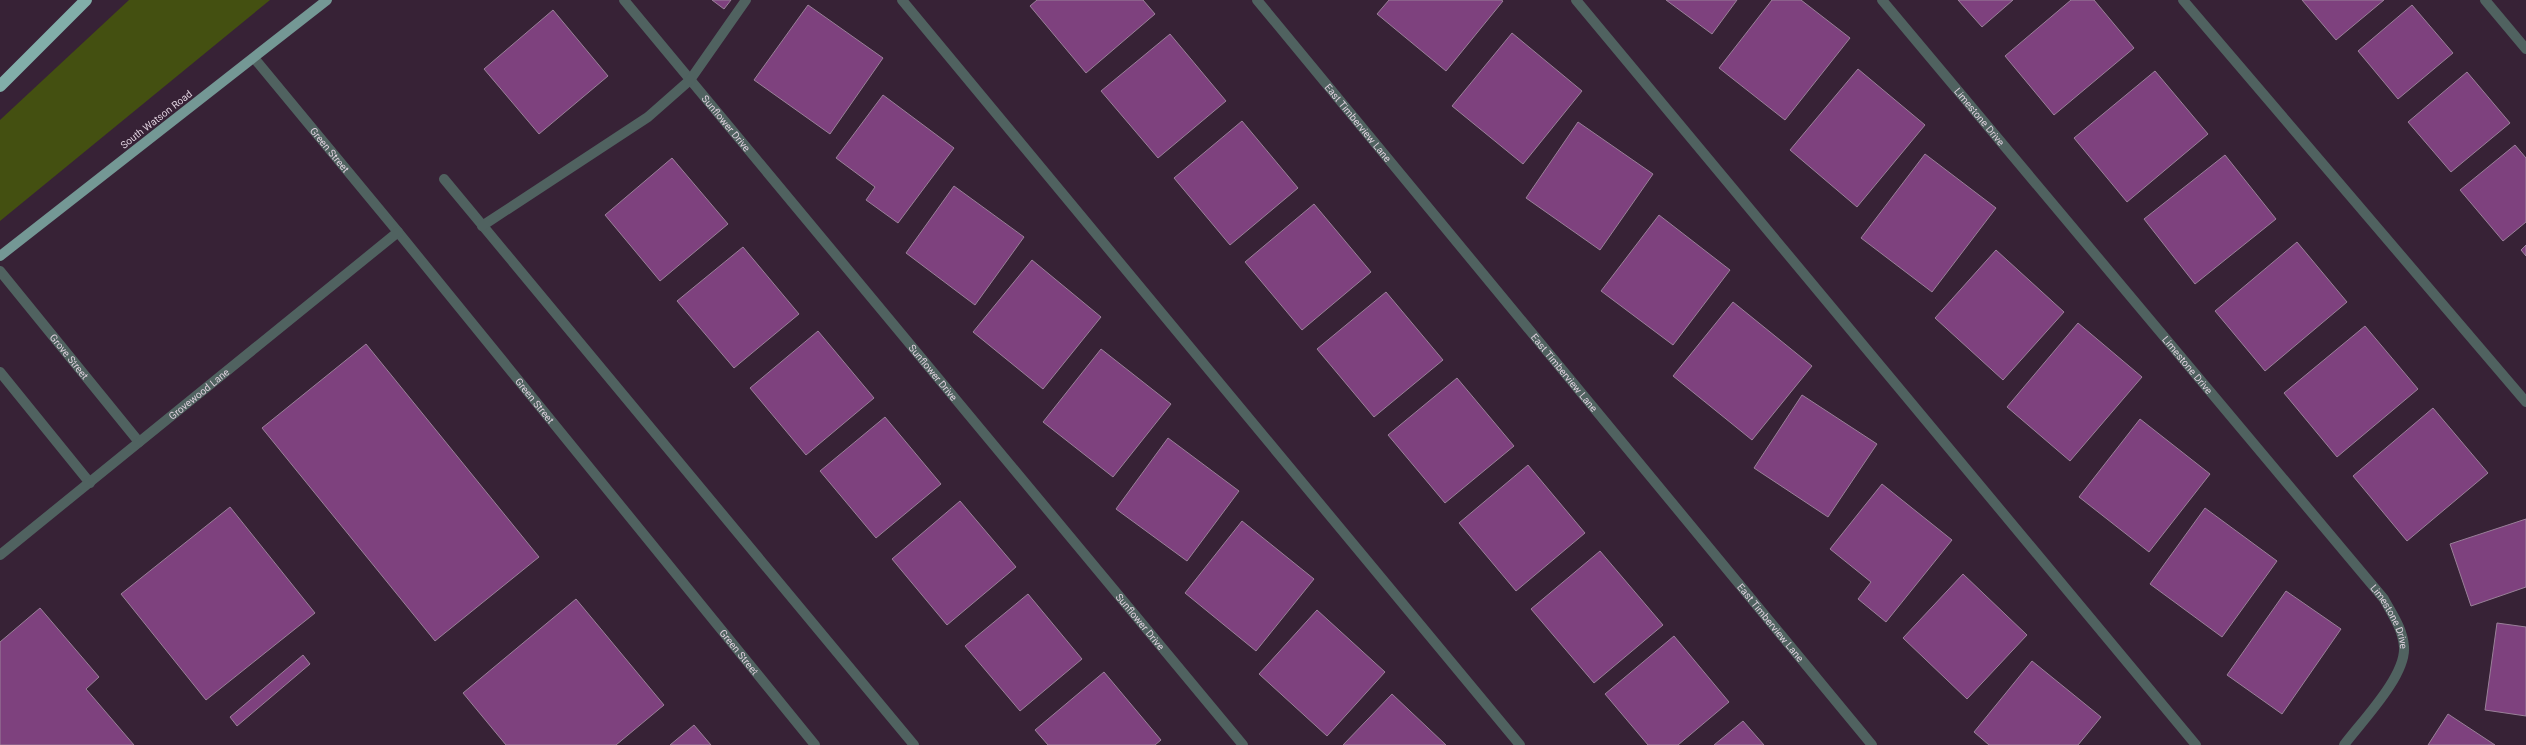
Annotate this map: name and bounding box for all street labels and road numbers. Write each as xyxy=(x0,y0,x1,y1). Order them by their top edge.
street label: East Timberview Lane xyxy=(1322,82,1393,164)
street label: Limestone Drive xyxy=(1952,86,2007,148)
street label: South Watson Road xyxy=(118,88,194,151)
street label: Sunflower Drive xyxy=(699,93,752,154)
street label: Green Street xyxy=(308,125,351,175)
street label: Grove Street xyxy=(47,332,91,381)
street label: East Timberview Lane xyxy=(1529,332,1599,414)
street label: Limestone Drive xyxy=(2160,334,2215,396)
street label: Sunflower Drive xyxy=(906,342,959,403)
street label: Grovewood Lane xyxy=(167,366,232,422)
street label: Green Street xyxy=(513,376,556,426)
street label: East Timberview Lane xyxy=(1735,581,1806,664)
street label: Limestone Drive xyxy=(2368,582,2409,649)
street label: Sunflower Drive xyxy=(1114,592,1166,652)
street label: Green Street xyxy=(717,627,761,677)

